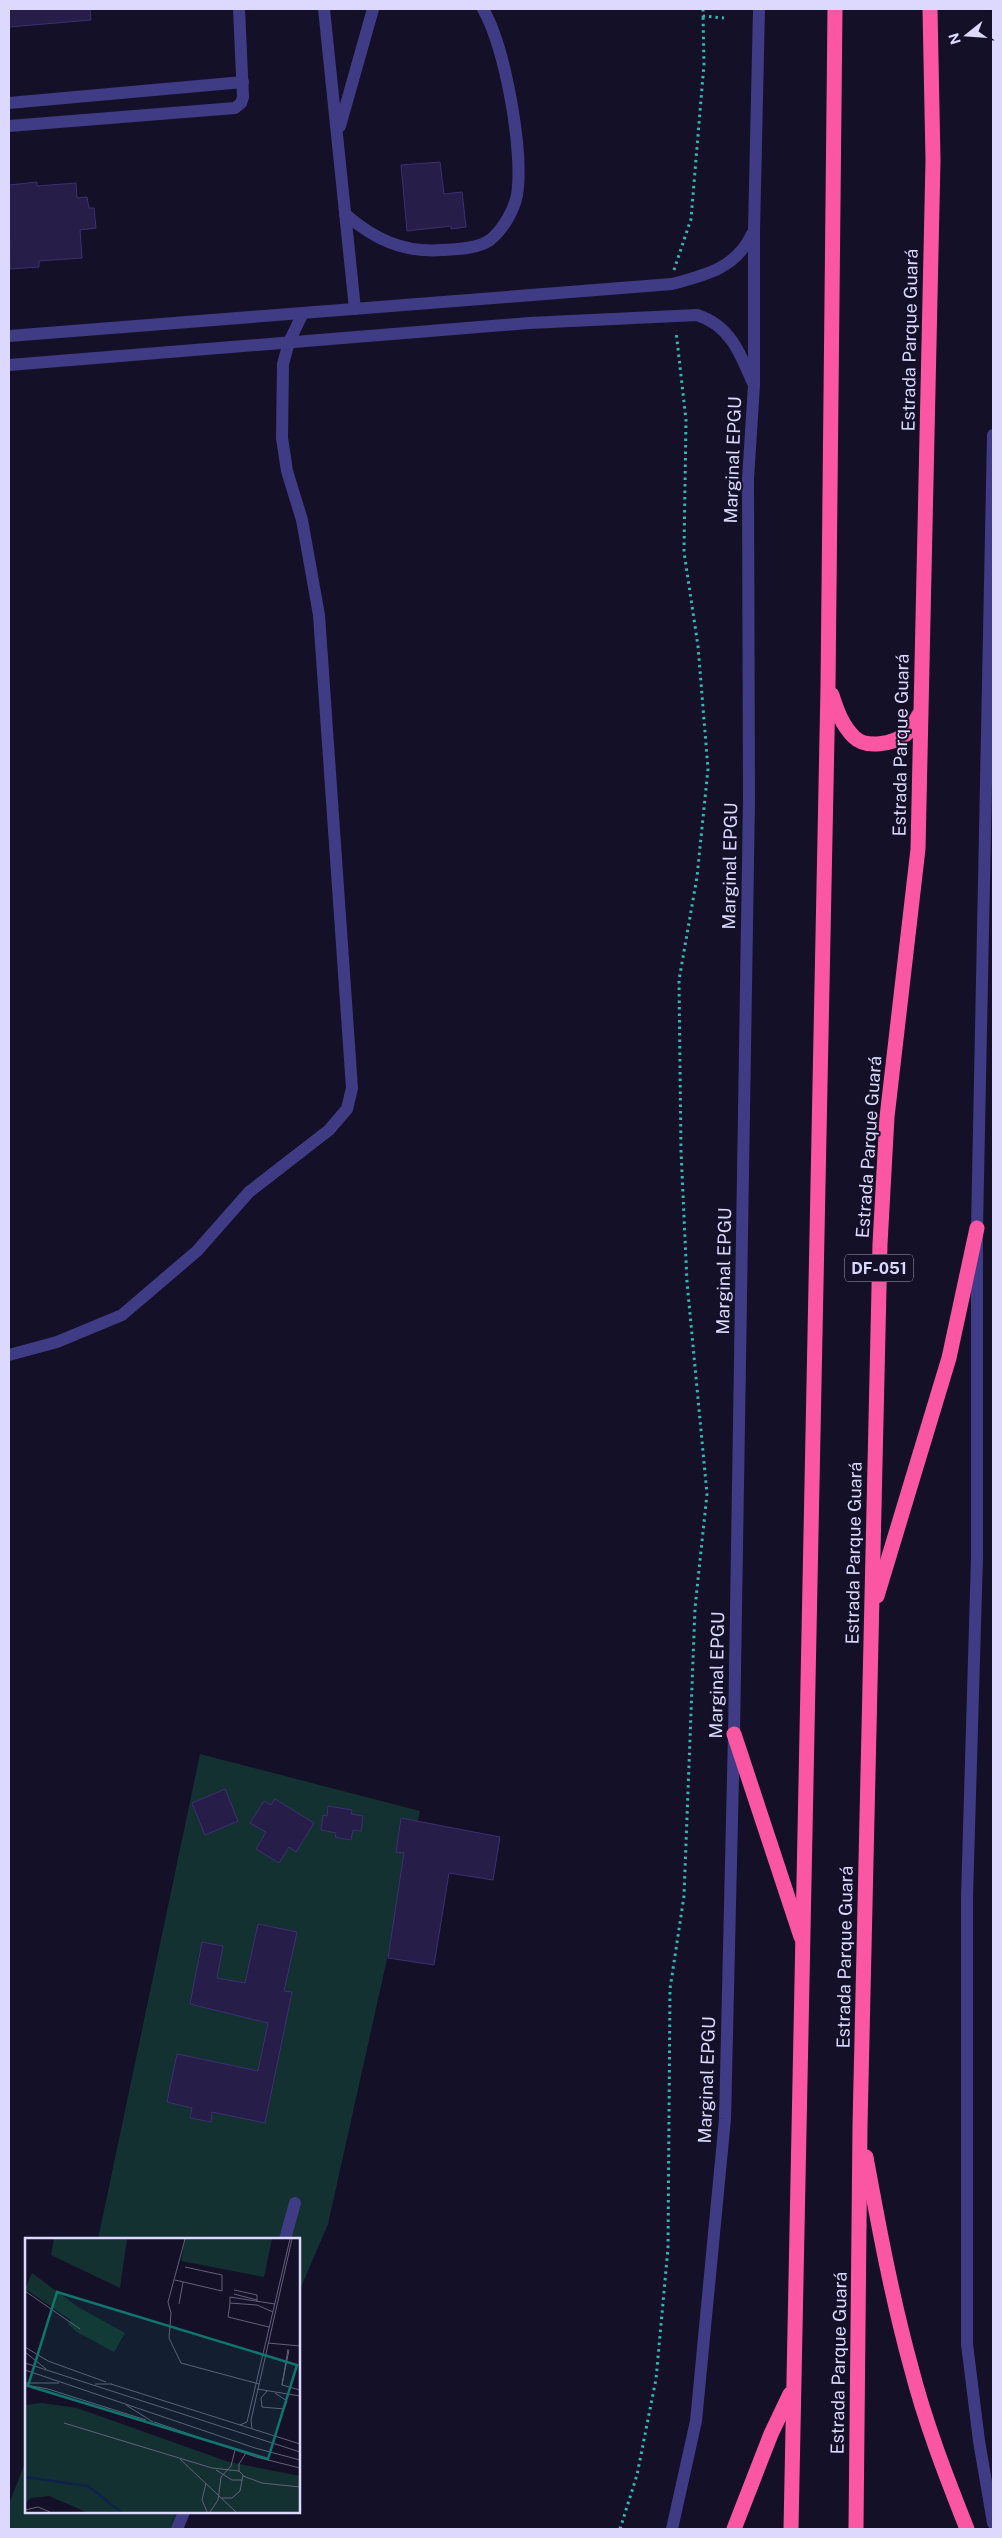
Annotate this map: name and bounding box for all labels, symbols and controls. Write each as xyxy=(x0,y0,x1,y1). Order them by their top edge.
north arrow xyxy=(942,10,992,60)
text: N xyxy=(945,31,964,46)
street label: Estrada Parque Guará xyxy=(897,248,922,431)
street label: Marginal EPGU xyxy=(720,396,745,524)
street label: Estrada Parque Guará xyxy=(888,653,913,836)
street label: Marginal EPGU xyxy=(718,802,741,930)
street label: Estrada Parque Guará xyxy=(852,1055,885,1239)
street label: Marginal EPGU xyxy=(712,1207,735,1335)
road number: DF-051 xyxy=(845,1254,913,1282)
street label: Estrada Parque Guará xyxy=(841,1461,866,1644)
street label: Marginal EPGU xyxy=(705,1611,728,1739)
street label: Estrada Parque Guará xyxy=(832,1865,857,2048)
street label: Marginal EPGU xyxy=(694,2016,719,2144)
inset map xyxy=(25,2238,300,2513)
street label: Estrada Parque Guará xyxy=(826,2271,851,2454)

